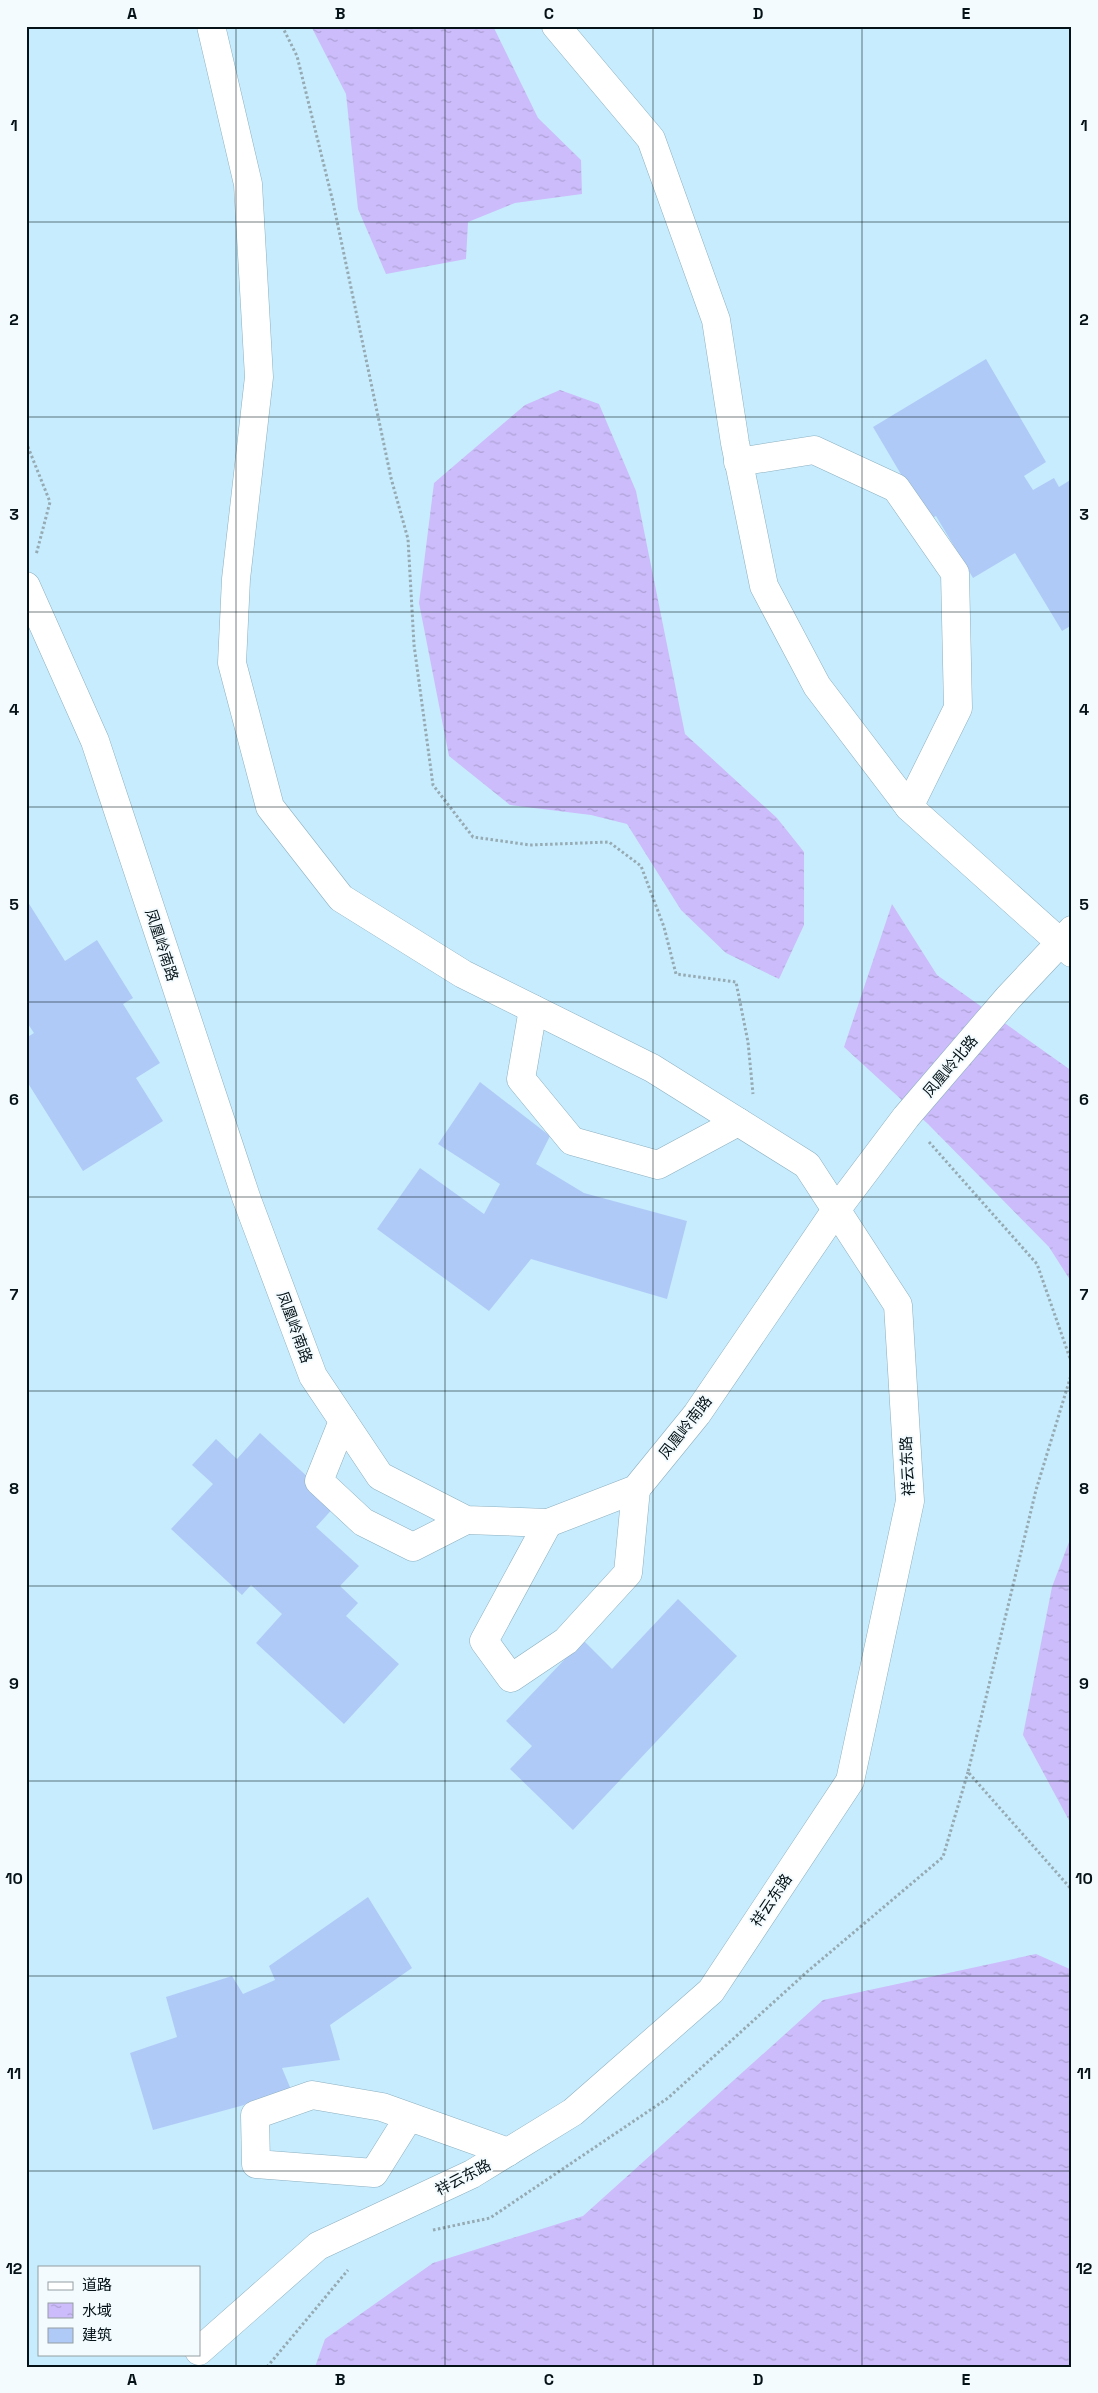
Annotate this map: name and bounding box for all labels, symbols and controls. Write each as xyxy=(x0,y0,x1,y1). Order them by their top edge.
text: A xyxy=(127,3,137,24)
text: B xyxy=(335,3,345,24)
text: C xyxy=(544,3,554,24)
text: D xyxy=(753,3,763,24)
text: E xyxy=(962,3,971,24)
text: 1 xyxy=(10,115,18,136)
text: 1 xyxy=(1080,115,1088,136)
text: 2 xyxy=(9,309,19,330)
text: 2 xyxy=(1079,309,1089,330)
text: 3 xyxy=(9,504,19,525)
text: 3 xyxy=(1079,504,1089,525)
text: 4 xyxy=(9,699,19,720)
text: 4 xyxy=(1079,699,1089,720)
text: 5 xyxy=(9,894,19,915)
text: 5 xyxy=(1079,894,1089,915)
street label: 凤凰岭南路 xyxy=(141,906,183,984)
street label: 凤凰岭北路 xyxy=(919,1031,981,1101)
text: 6 xyxy=(9,1089,19,1110)
text: 6 xyxy=(1079,1089,1089,1110)
text: 7 xyxy=(10,1284,19,1305)
text: 7 xyxy=(1080,1284,1089,1305)
street label: 凤凰岭南路 xyxy=(273,1289,317,1365)
street label: 凤凰岭南路 xyxy=(654,1392,716,1462)
street label: 祥云东路 xyxy=(896,1436,918,1496)
text: 8 xyxy=(9,1478,19,1499)
text: 8 xyxy=(1079,1478,1089,1499)
text: 9 xyxy=(9,1673,19,1694)
text: 9 xyxy=(1079,1673,1089,1694)
text: 10 xyxy=(5,1868,23,1889)
text: 10 xyxy=(1075,1868,1093,1889)
street label: 祥云东路 xyxy=(746,1870,796,1930)
text: 11 xyxy=(7,2063,21,2084)
text: 11 xyxy=(1077,2063,1091,2084)
street label: 祥云东路 xyxy=(432,2155,494,2199)
text: 12 xyxy=(6,2258,22,2279)
text: 12 xyxy=(1076,2258,1092,2279)
legend xyxy=(38,2266,200,2356)
text: 道路 xyxy=(82,2275,112,2294)
text: 水域 xyxy=(82,2301,112,2320)
text: 建筑 xyxy=(82,2325,112,2344)
text: A xyxy=(127,2369,137,2390)
text: B xyxy=(335,2369,345,2390)
text: C xyxy=(544,2369,554,2390)
text: D xyxy=(753,2369,763,2390)
text: E xyxy=(962,2369,971,2390)

